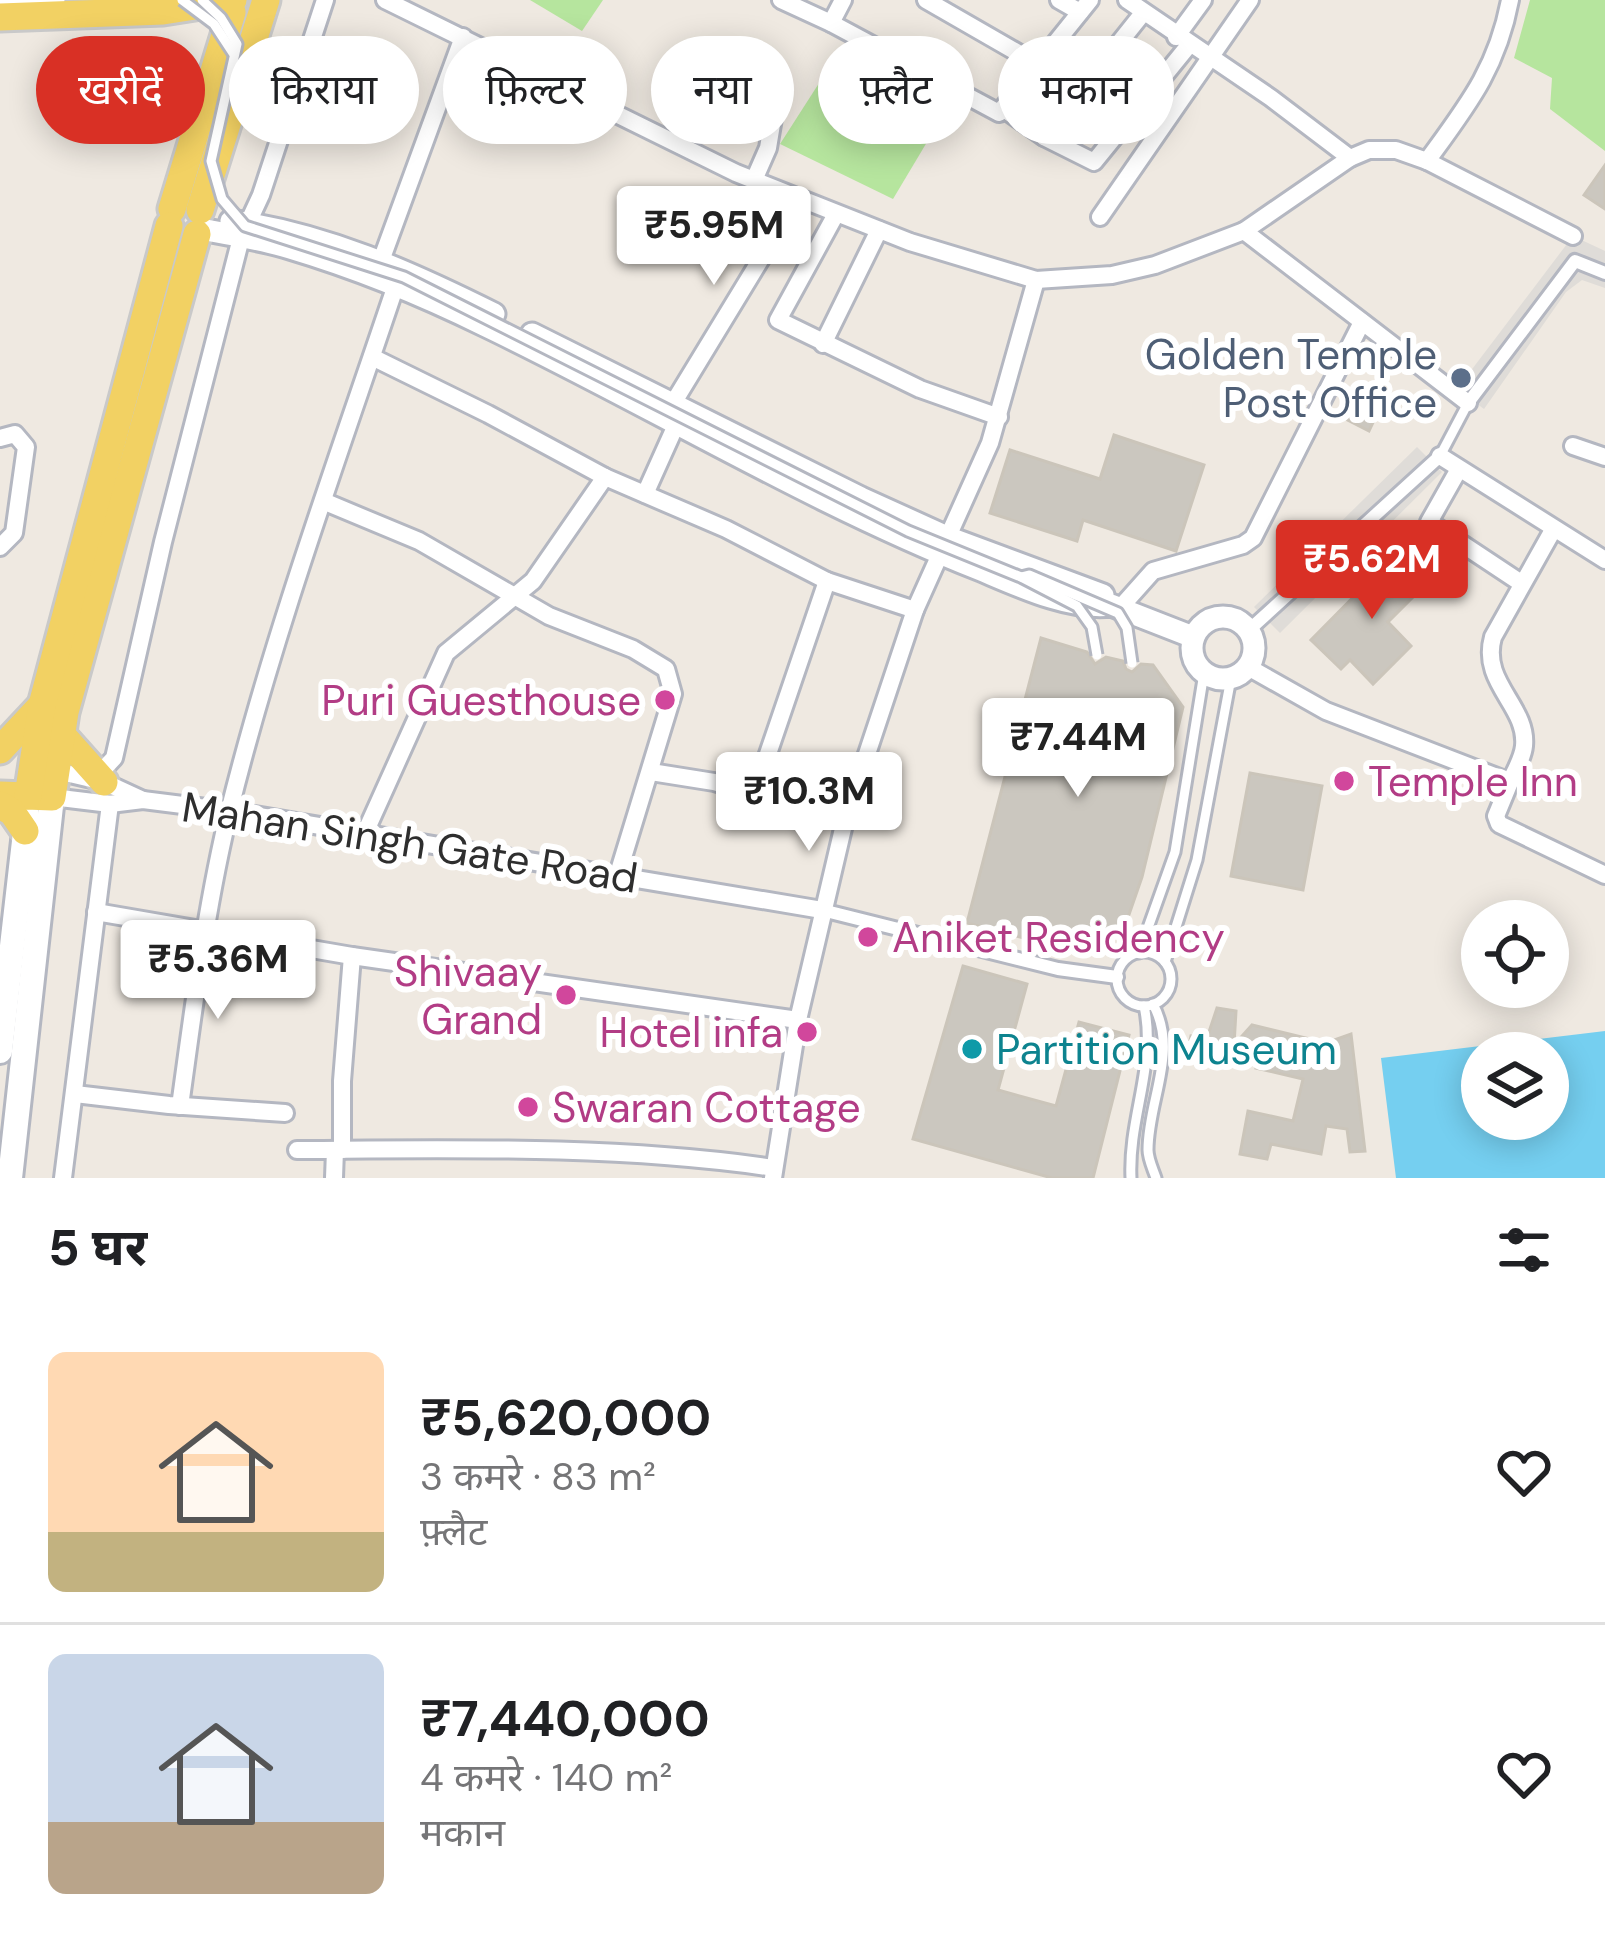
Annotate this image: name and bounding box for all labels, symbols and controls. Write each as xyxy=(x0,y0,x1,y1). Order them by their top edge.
chip: खरीदें xyxy=(36,36,205,144)
chip: किराया xyxy=(229,36,419,144)
chip: फ़िल्टर xyxy=(443,36,627,144)
chip: नया xyxy=(651,36,794,144)
chip: फ़्लैट xyxy=(818,36,974,144)
chip: मकान xyxy=(998,36,1174,144)
pin: ₹5.95M xyxy=(616,186,812,288)
text: ₹5.95M xyxy=(644,199,784,250)
place label: Golden Temple Post Office xyxy=(1145,327,1437,430)
marker: Golden Temple Post Office xyxy=(1448,365,1474,391)
pin: ₹5.62M xyxy=(1274,520,1470,622)
text: ₹5.62M xyxy=(1303,533,1441,584)
place label: Puri Guesthouse xyxy=(321,673,641,728)
marker: Puri Guesthouse xyxy=(652,687,678,713)
pin: ₹7.44M xyxy=(980,698,1176,800)
text: ₹7.44M xyxy=(1009,711,1147,762)
pin: ₹10.3M xyxy=(711,752,907,854)
place label: Temple Inn xyxy=(1368,754,1578,809)
text: ₹10.3M xyxy=(743,765,875,816)
marker: Temple Inn xyxy=(1331,768,1357,794)
street label: Mahan Singh Gate Road xyxy=(178,779,642,906)
map controls xyxy=(1461,900,1569,1140)
button: locate xyxy=(1461,900,1569,1008)
place label: Aniket Residency xyxy=(892,910,1225,965)
pin: ₹5.36M xyxy=(120,920,316,1022)
marker: Aniket Residency xyxy=(855,924,881,950)
text: ₹5.36M xyxy=(148,933,288,984)
place label: Shivaay Grand xyxy=(394,944,542,1047)
marker: Shivaay Grand xyxy=(553,982,579,1008)
place label: Hotel infa xyxy=(600,1005,783,1060)
marker: Hotel infa xyxy=(794,1019,820,1045)
place label: Partition Museum xyxy=(996,1022,1337,1077)
button: layers xyxy=(1461,1032,1569,1140)
marker: Partition Museum xyxy=(959,1036,985,1062)
place label: Swaran Cottage xyxy=(552,1080,861,1135)
marker: Swaran Cottage xyxy=(515,1094,541,1120)
text: 5 घर xyxy=(48,1214,147,1281)
icon: filters xyxy=(1491,1217,1557,1283)
text: ₹5,620,000 xyxy=(420,1384,711,1451)
icon: home xyxy=(144,1400,288,1544)
icon: heart xyxy=(1491,1439,1557,1505)
text: 3 कमरे · 83 m² xyxy=(420,1451,656,1502)
text: फ़्लैट xyxy=(420,1506,487,1557)
text: ₹7,440,000 xyxy=(420,1685,710,1752)
icon: home xyxy=(144,1702,288,1846)
icon: heart xyxy=(1491,1741,1557,1807)
text: 4 कमरे · 140 m² xyxy=(420,1752,672,1803)
text: मकान xyxy=(420,1807,505,1858)

